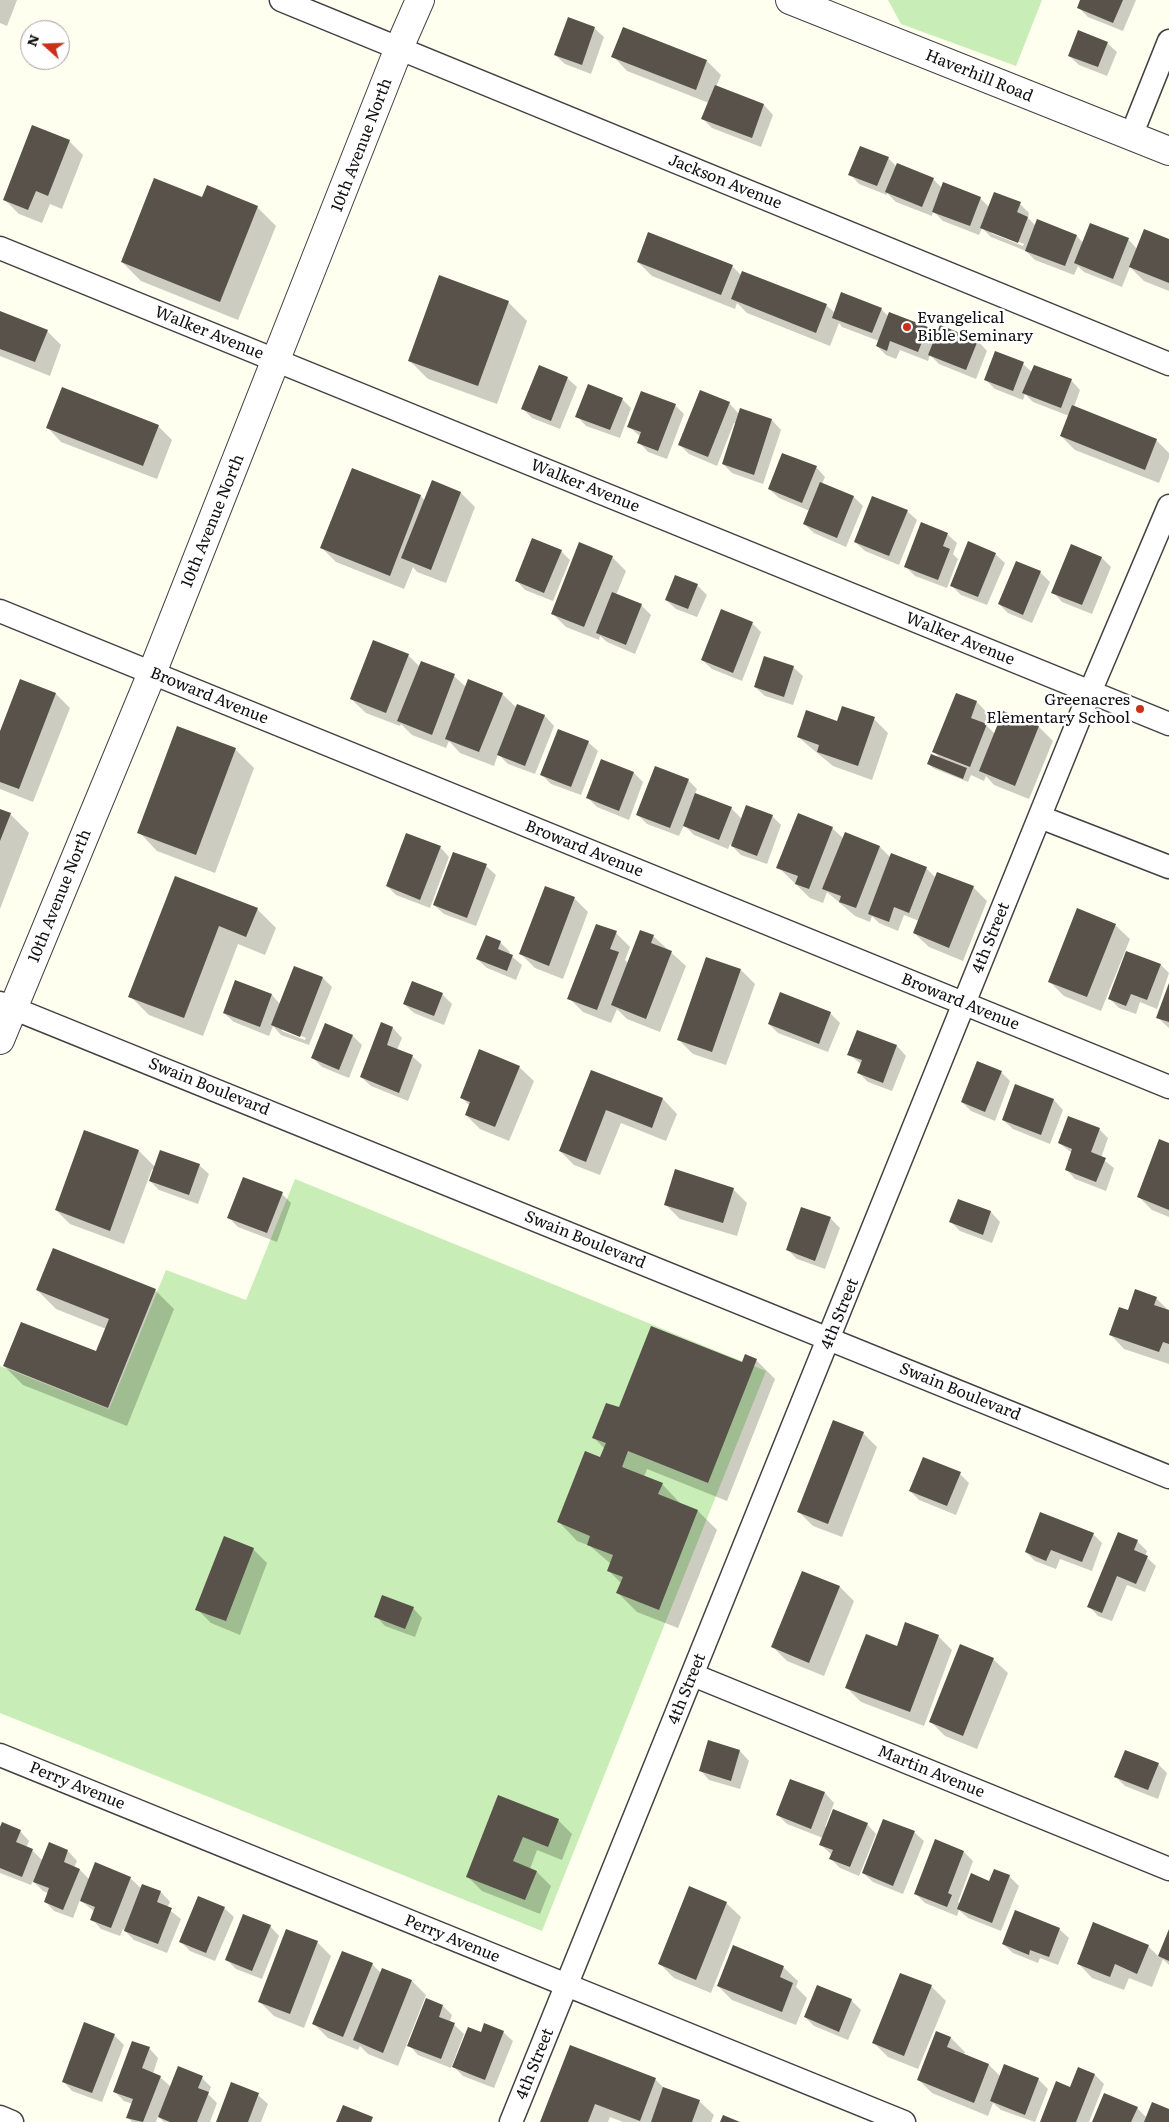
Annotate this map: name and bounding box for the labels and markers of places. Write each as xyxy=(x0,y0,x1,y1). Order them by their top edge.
place label: Evangelical Bible Seminary xyxy=(917,308,1033,346)
marker: Evangelical Bible Seminary xyxy=(901,321,913,333)
place label: Greenacres Elementary School xyxy=(986,690,1130,728)
marker: Greenacres Elementary School xyxy=(1134,703,1146,715)

